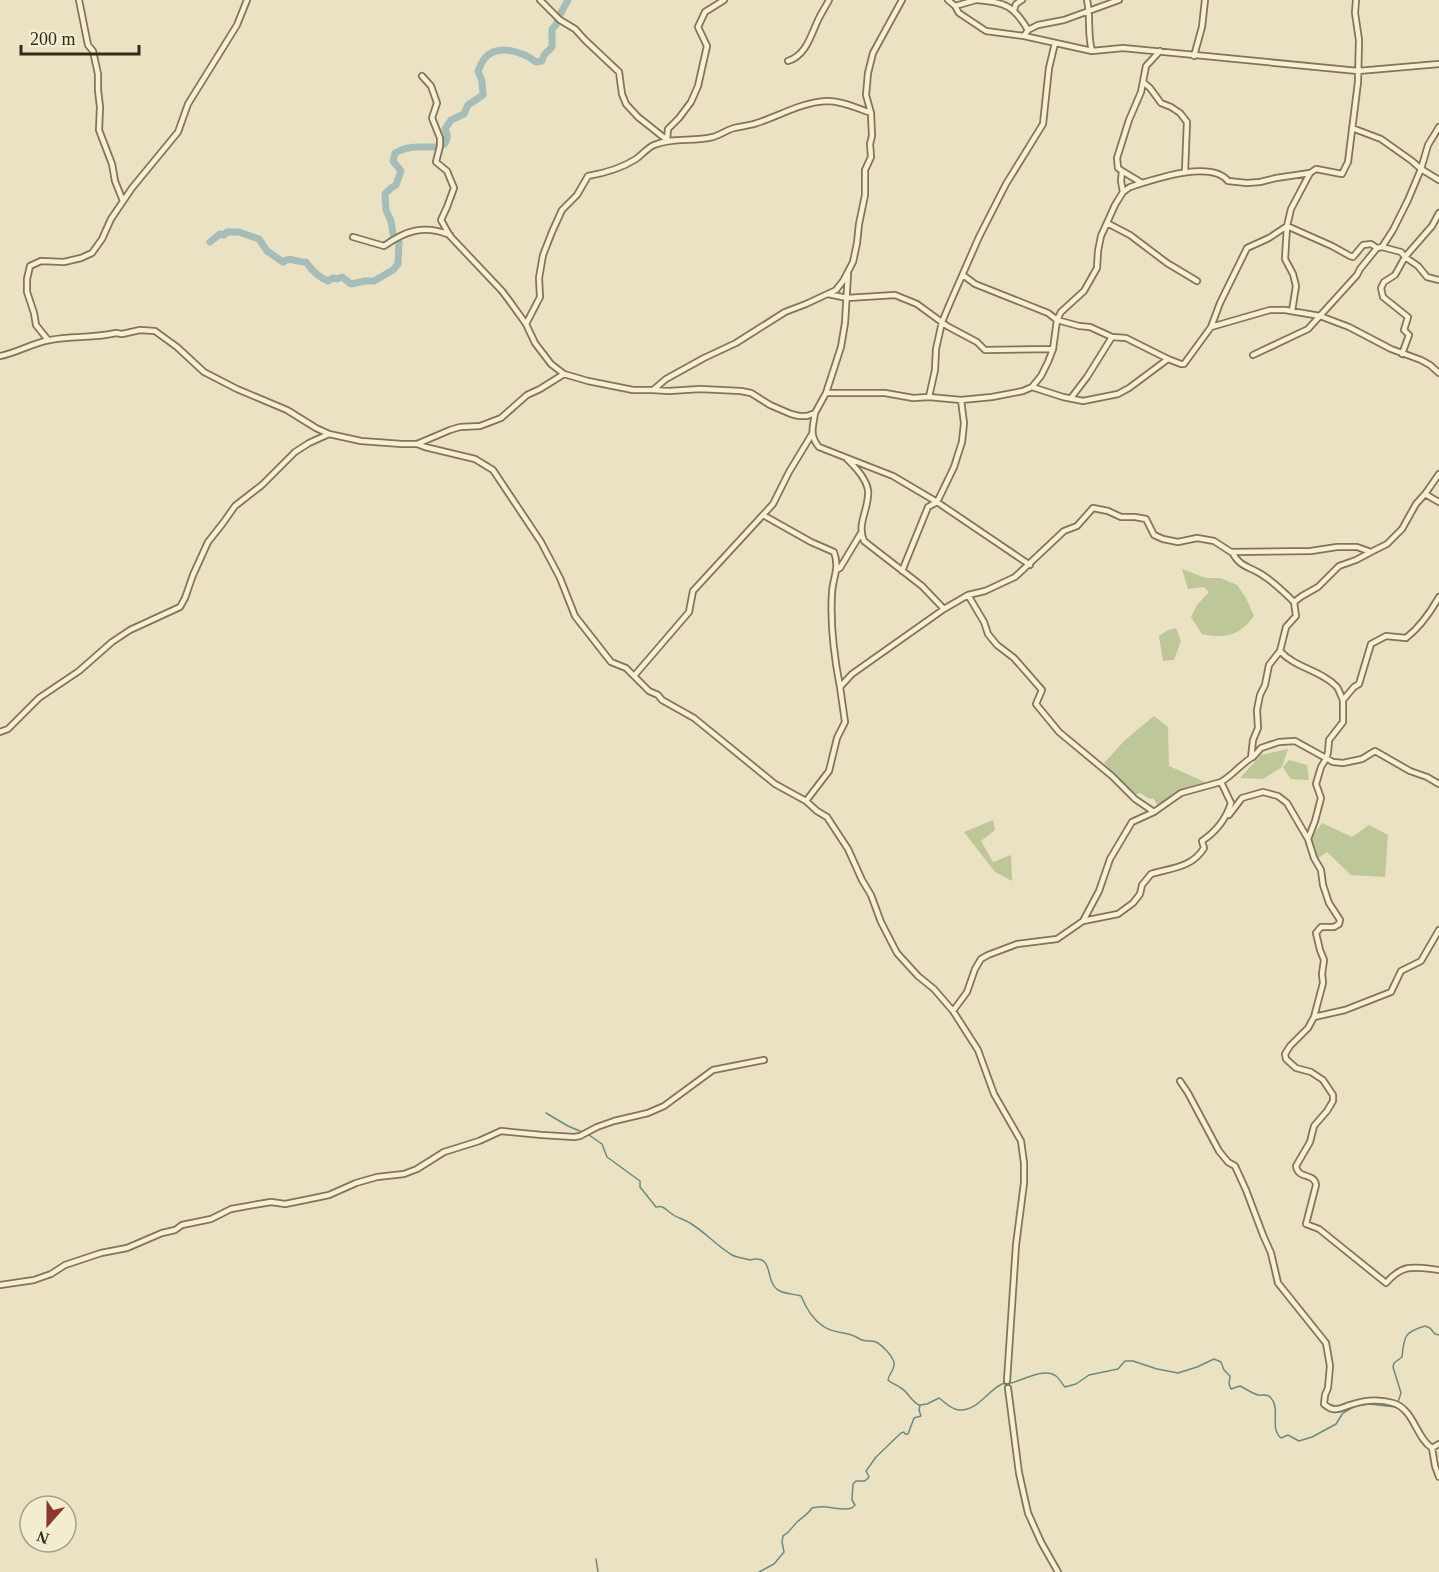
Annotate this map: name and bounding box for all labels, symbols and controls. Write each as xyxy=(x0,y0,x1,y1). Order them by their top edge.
scale bar xyxy=(21,18,140,56)
text: 200 m xyxy=(30,29,76,49)
north arrow xyxy=(18,1494,78,1554)
text: N xyxy=(34,1527,51,1548)

